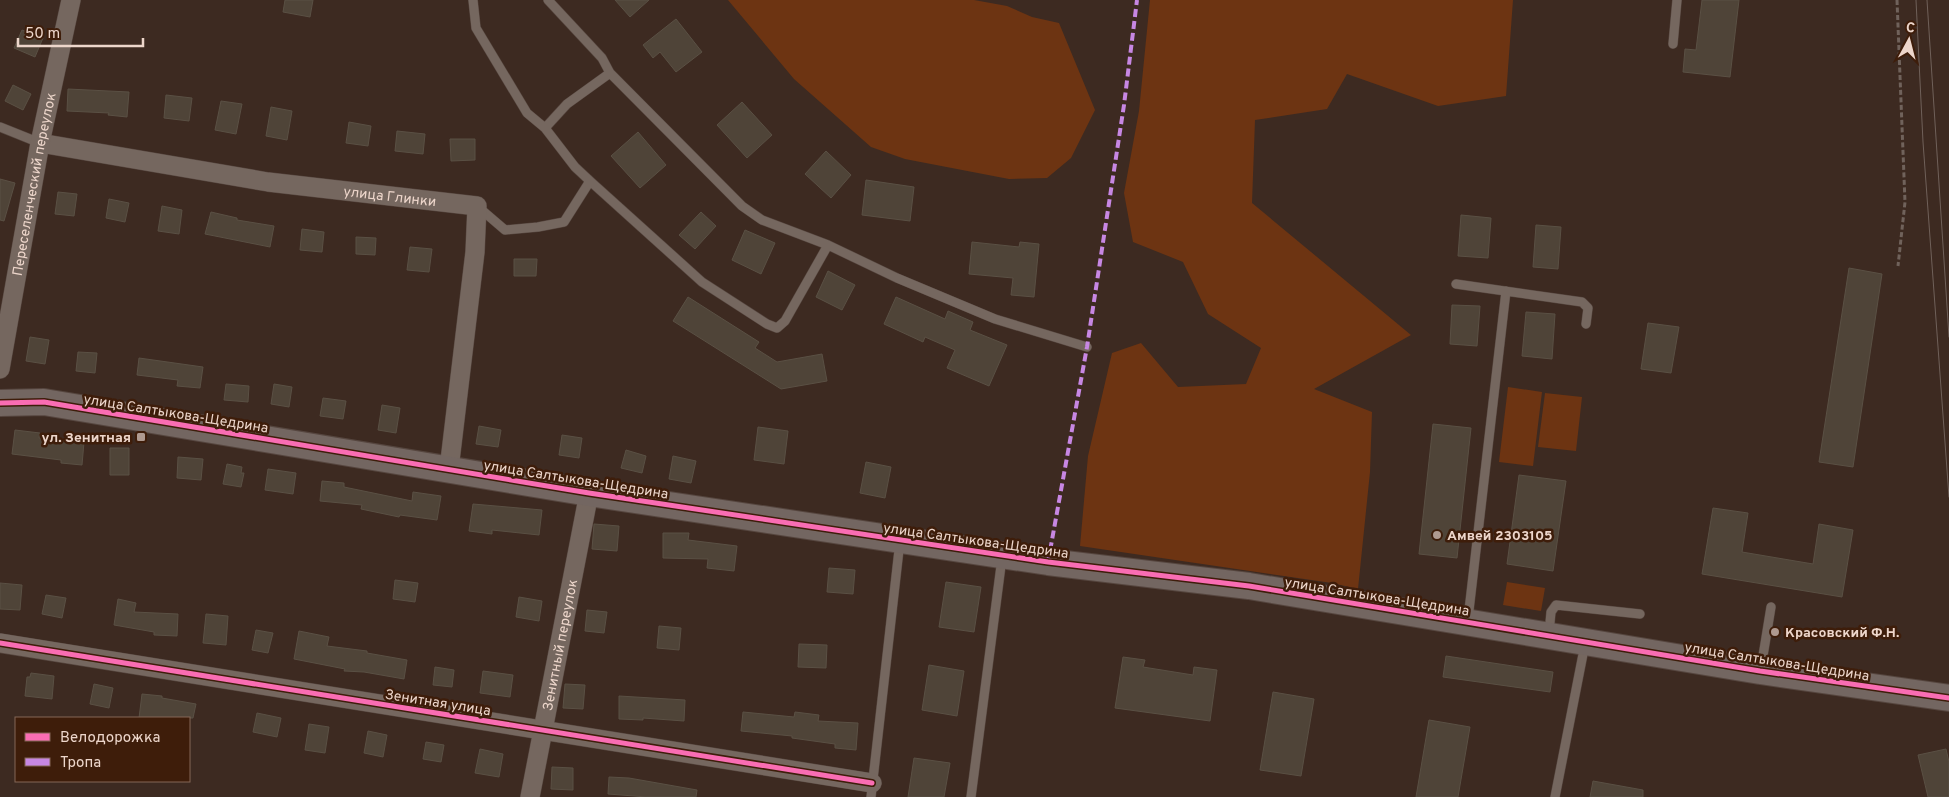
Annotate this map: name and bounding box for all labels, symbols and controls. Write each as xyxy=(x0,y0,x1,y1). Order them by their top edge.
scale bar xyxy=(18,15,142,47)
north arrow xyxy=(1884,15,1934,65)
text: С xyxy=(1905,20,1916,38)
text: 50 m xyxy=(25,25,60,44)
street label: Переселенческий переулок xyxy=(10,91,61,277)
street label: улица Глинки xyxy=(342,184,437,211)
street label: улица Салтыкова-Щедрина xyxy=(82,391,269,438)
place label: ул. Зенитная xyxy=(41,430,131,447)
marker: ул. Зенитная xyxy=(135,431,147,443)
street label: улица Салтыкова-Щедрина xyxy=(482,457,669,504)
street label: улица Салтыкова-Щедрина xyxy=(882,520,1070,563)
place label: Амвей 2303105 xyxy=(1447,528,1553,545)
marker: Амвей 2303105 xyxy=(1431,529,1443,541)
street label: улица Салтыкова-Щедрина xyxy=(1283,574,1470,621)
street label: Зенитный переулок xyxy=(540,578,582,712)
place label: Красовский Ф.Н. xyxy=(1785,625,1899,642)
marker: Красовский Ф.Н. xyxy=(1769,626,1781,638)
street label: улица Салтыкова-Щедрина xyxy=(1683,639,1870,686)
street label: Зенитная улица xyxy=(384,687,492,720)
legend xyxy=(15,717,190,782)
text: Велодорожка xyxy=(60,729,160,748)
text: Тропа xyxy=(60,754,101,773)

